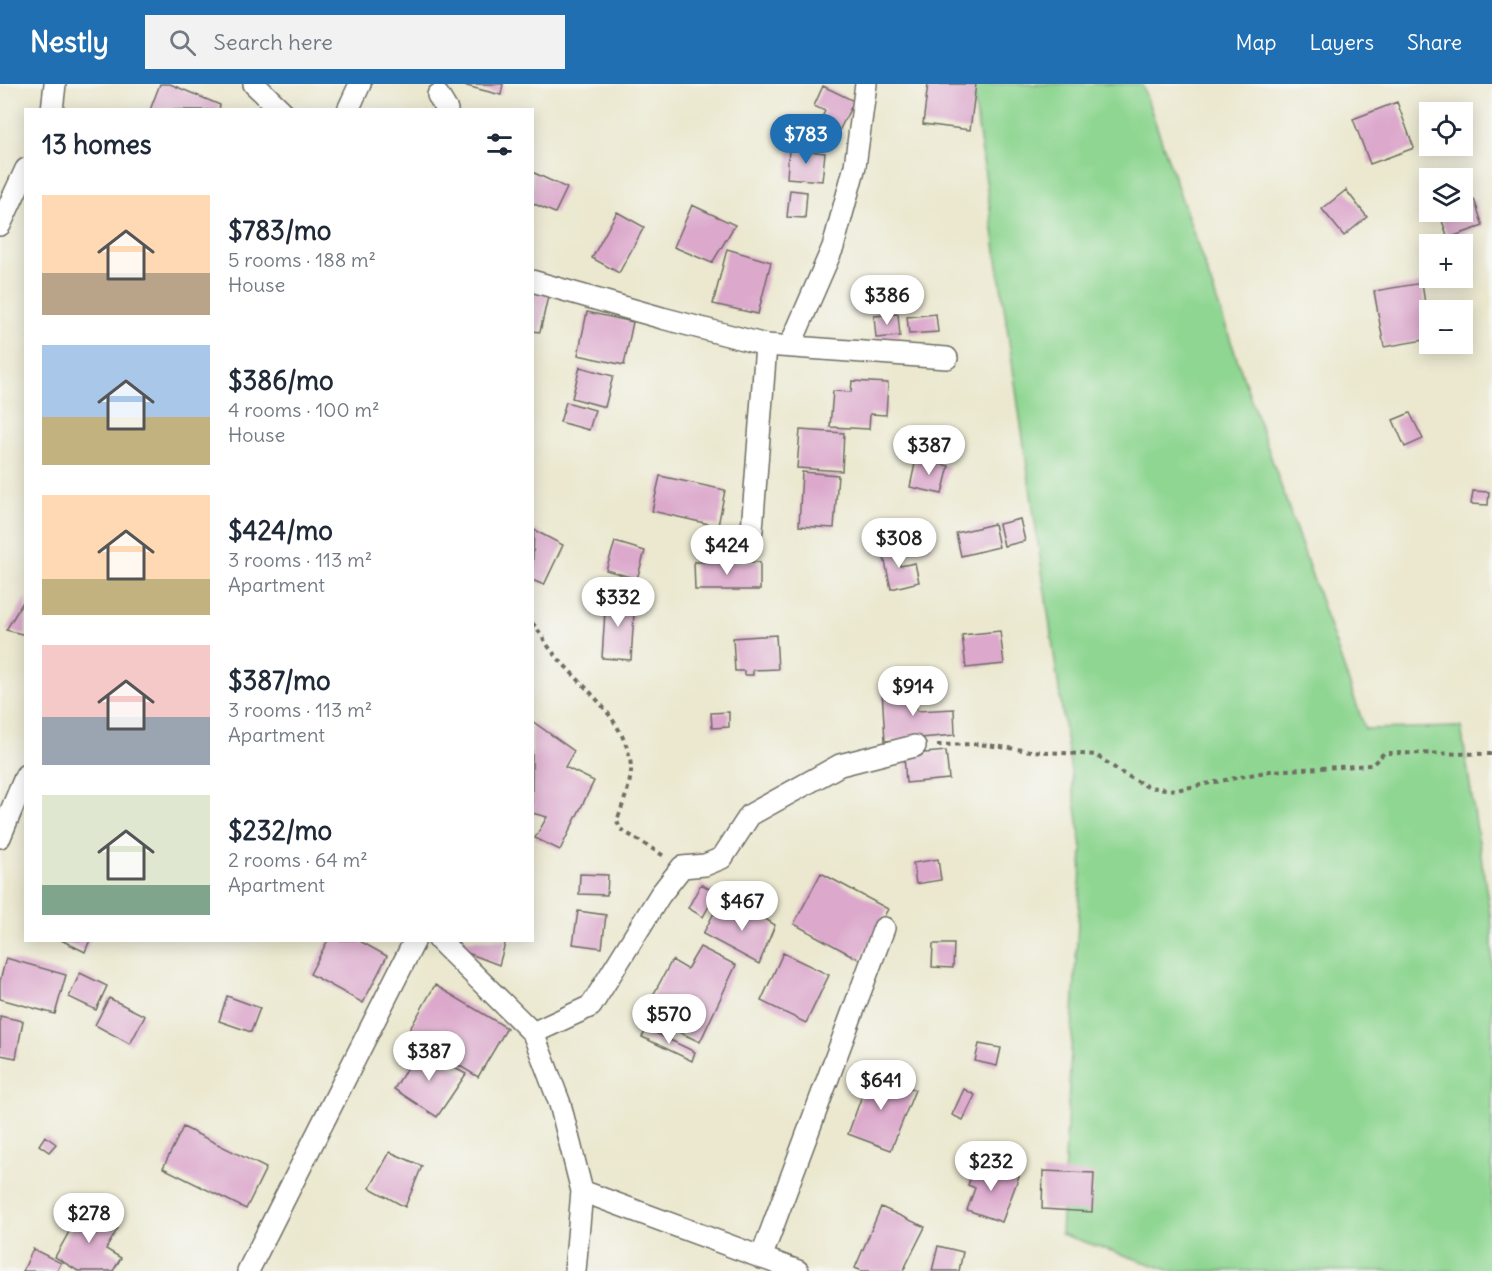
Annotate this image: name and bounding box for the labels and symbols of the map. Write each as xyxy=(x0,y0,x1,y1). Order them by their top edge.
pin: $783 xyxy=(770,114,842,165)
pin: $386 xyxy=(851,275,923,326)
pin: $387 xyxy=(893,425,965,476)
pin: $308 xyxy=(863,518,935,569)
pin: $424 xyxy=(691,525,763,576)
pin: $332 xyxy=(582,577,654,628)
pin: $914 xyxy=(877,666,949,717)
pin: $467 xyxy=(706,881,778,932)
pin: $570 xyxy=(633,994,705,1045)
pin: $387 xyxy=(393,1031,465,1082)
pin: $641 xyxy=(845,1060,917,1111)
pin: $232 xyxy=(955,1141,1027,1192)
pin: $278 xyxy=(53,1193,125,1244)

